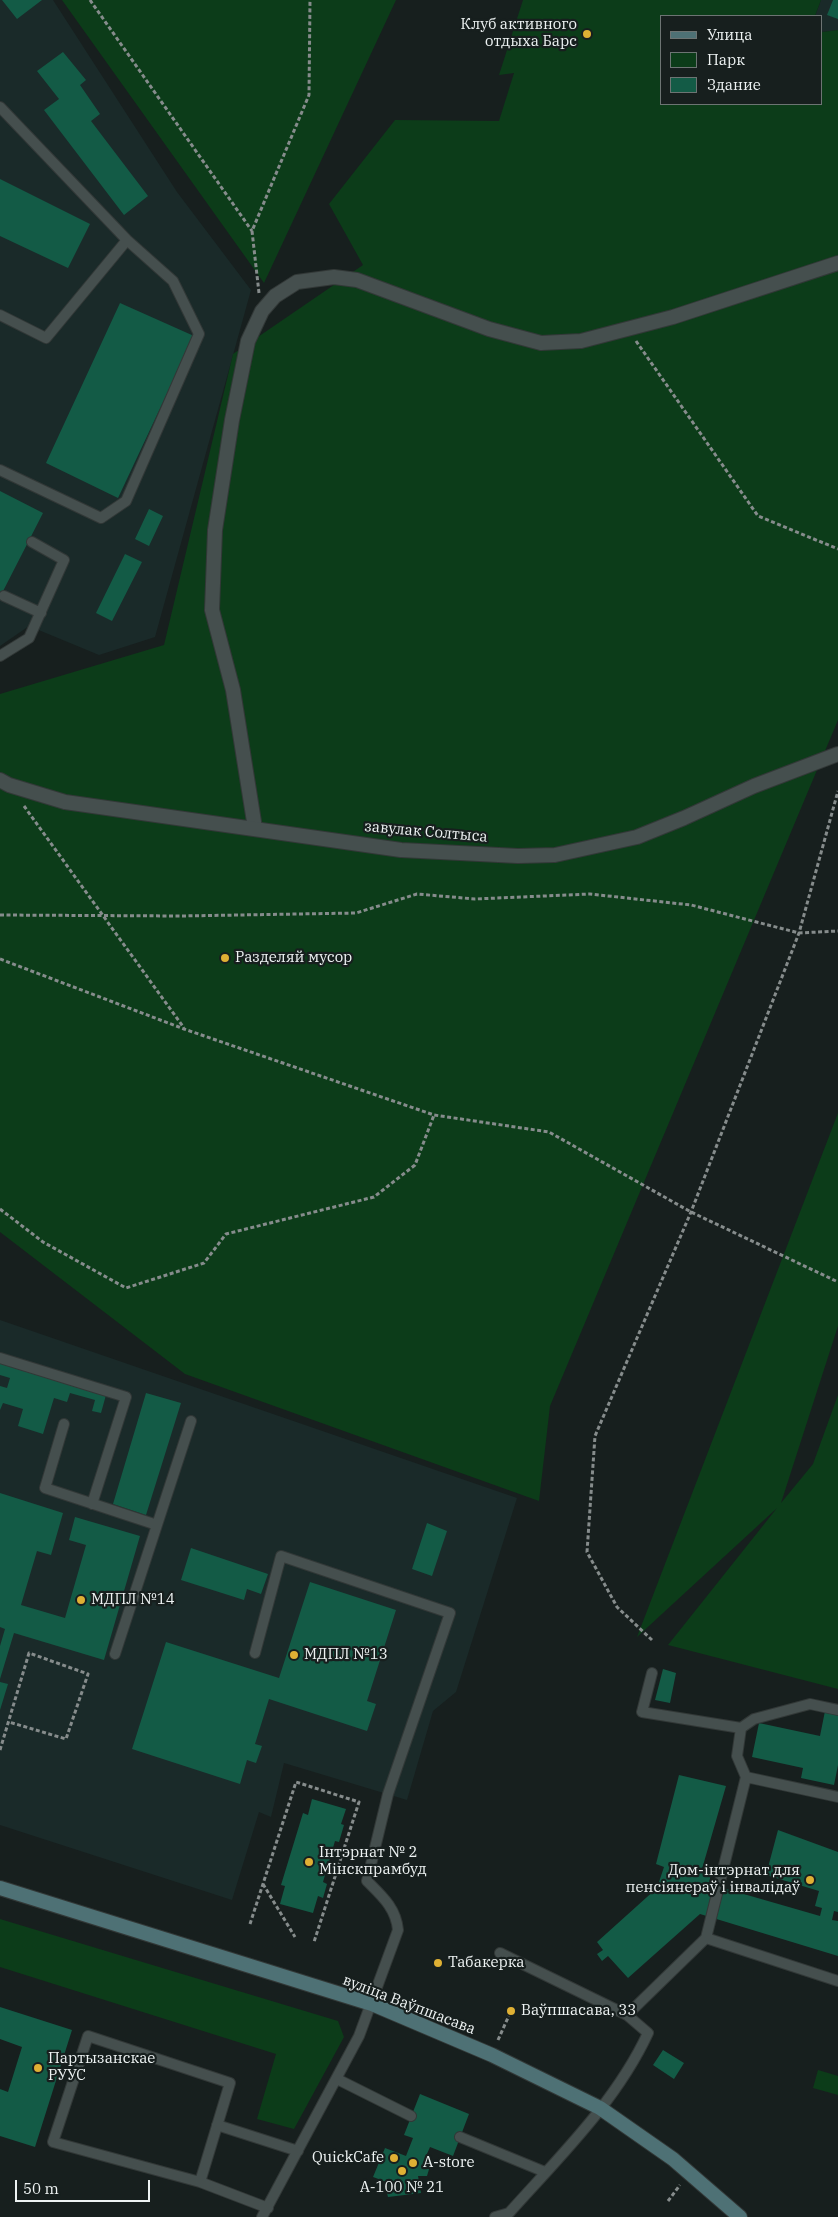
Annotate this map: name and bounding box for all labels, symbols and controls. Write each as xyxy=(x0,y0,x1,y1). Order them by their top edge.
legend xyxy=(660,15,823,105)
place label: Клуб активного отдыха Барс xyxy=(461,16,577,51)
text: Улица xyxy=(707,25,752,44)
marker: Клуб активного отдыха Барс xyxy=(581,28,593,40)
text: Парк xyxy=(707,50,745,69)
text: Здание xyxy=(707,75,761,94)
street label: завулак Солтыса xyxy=(364,818,488,846)
place label: Разделяй мусор xyxy=(235,949,352,967)
marker: Разделяй мусор xyxy=(219,952,231,964)
place label: МДПЛ №14 xyxy=(91,1591,175,1609)
marker: МДПЛ №14 xyxy=(75,1594,87,1606)
place label: МДПЛ №13 xyxy=(304,1646,388,1664)
marker: МДПЛ №13 xyxy=(288,1649,300,1661)
place label: Інтэрнат № 2 Мінскпрамбуд xyxy=(319,1844,427,1879)
marker: Інтэрнат № 2 Мінскпрамбуд xyxy=(303,1856,315,1868)
place label: Дом-інтэрнат для пенсіянераў і інвалідаў xyxy=(626,1862,800,1897)
marker: Дом-інтэрнат для пенсіянераў і інвалідаў xyxy=(804,1874,816,1886)
place label: Табакерка xyxy=(448,1954,525,1972)
marker: Табакерка xyxy=(432,1957,444,1969)
street label: вуліца Ваўпшасава xyxy=(340,1971,478,2039)
place label: Ваўпшасава, 33 xyxy=(521,2002,636,2020)
marker: Ваўпшасава, 33 xyxy=(505,2005,517,2017)
place label: Партызанскае РУУС xyxy=(48,2050,155,2085)
marker: Партызанскае РУУС xyxy=(32,2062,44,2074)
place label: QuickCafe xyxy=(312,2149,384,2167)
marker: QuickCafe xyxy=(388,2152,400,2164)
place label: А-store xyxy=(423,2154,474,2172)
marker: А-store xyxy=(407,2157,419,2169)
marker: А-100 № 21 xyxy=(396,2165,408,2177)
scale bar xyxy=(18,2170,152,2202)
text: 50 m xyxy=(23,2179,59,2198)
place label: А-100 № 21 xyxy=(360,2179,444,2197)

